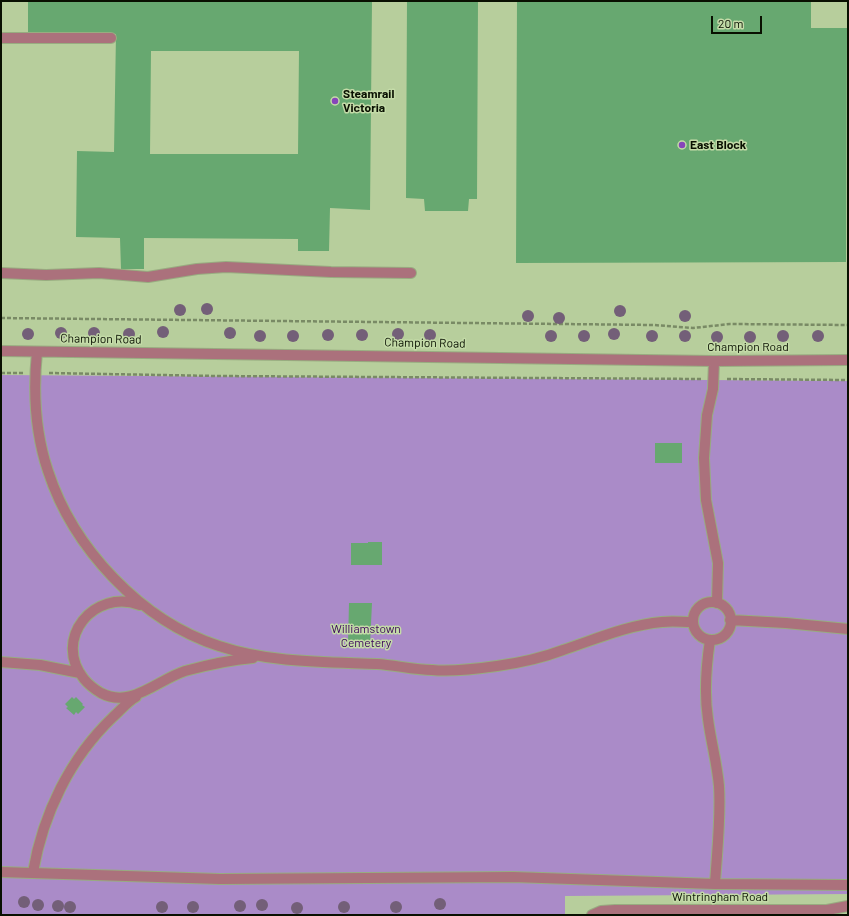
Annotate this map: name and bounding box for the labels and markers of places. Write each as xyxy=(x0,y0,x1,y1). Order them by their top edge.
place label: Steamrail Victoria xyxy=(343,87,394,115)
marker: Steamrail Victoria xyxy=(330,96,340,106)
place label: East Block xyxy=(690,138,746,152)
marker: East Block xyxy=(677,140,687,150)

